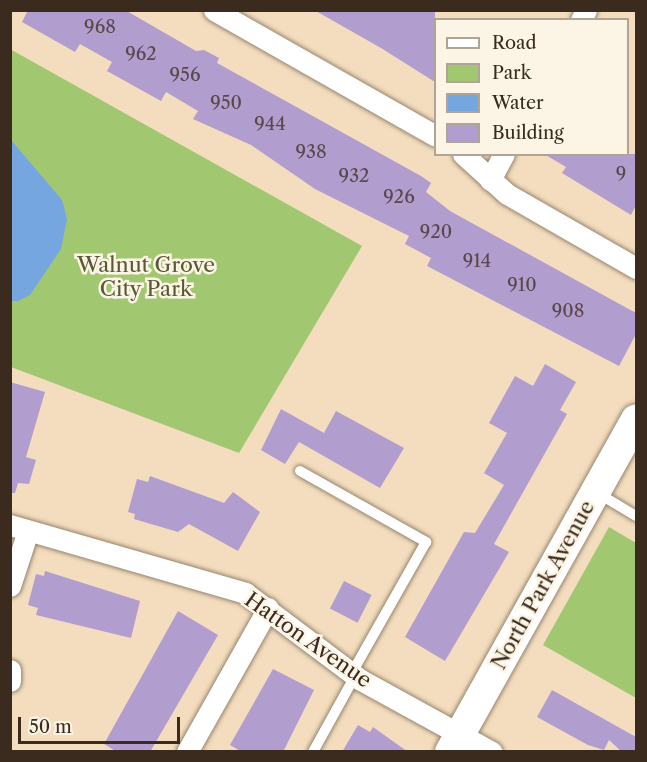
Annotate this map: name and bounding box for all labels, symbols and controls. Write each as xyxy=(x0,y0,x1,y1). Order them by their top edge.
house number: 968 xyxy=(84,16,116,38)
legend xyxy=(434,18,629,156)
text: Road xyxy=(492,32,537,54)
house number: 962 xyxy=(125,43,157,65)
text: Park xyxy=(492,62,531,84)
house number: 956 xyxy=(170,64,200,86)
house number: 950 xyxy=(210,92,242,114)
text: Water xyxy=(492,92,544,114)
house number: 944 xyxy=(254,113,286,135)
text: Building xyxy=(492,122,564,144)
house number: 938 xyxy=(295,141,327,163)
house number: 9 xyxy=(616,163,626,185)
house number: 932 xyxy=(339,165,369,187)
house number: 926 xyxy=(383,186,415,208)
house number: 920 xyxy=(420,221,452,243)
house number: 914 xyxy=(463,250,491,272)
park label: Walnut Grove City Park xyxy=(77,252,215,302)
house number: 910 xyxy=(507,274,537,296)
house number: 908 xyxy=(552,300,584,322)
street label: North Park Avenue xyxy=(486,496,600,674)
street label: Hatton Avenue xyxy=(239,587,377,693)
scale bar xyxy=(21,705,183,743)
text: 50 m xyxy=(29,716,72,738)

